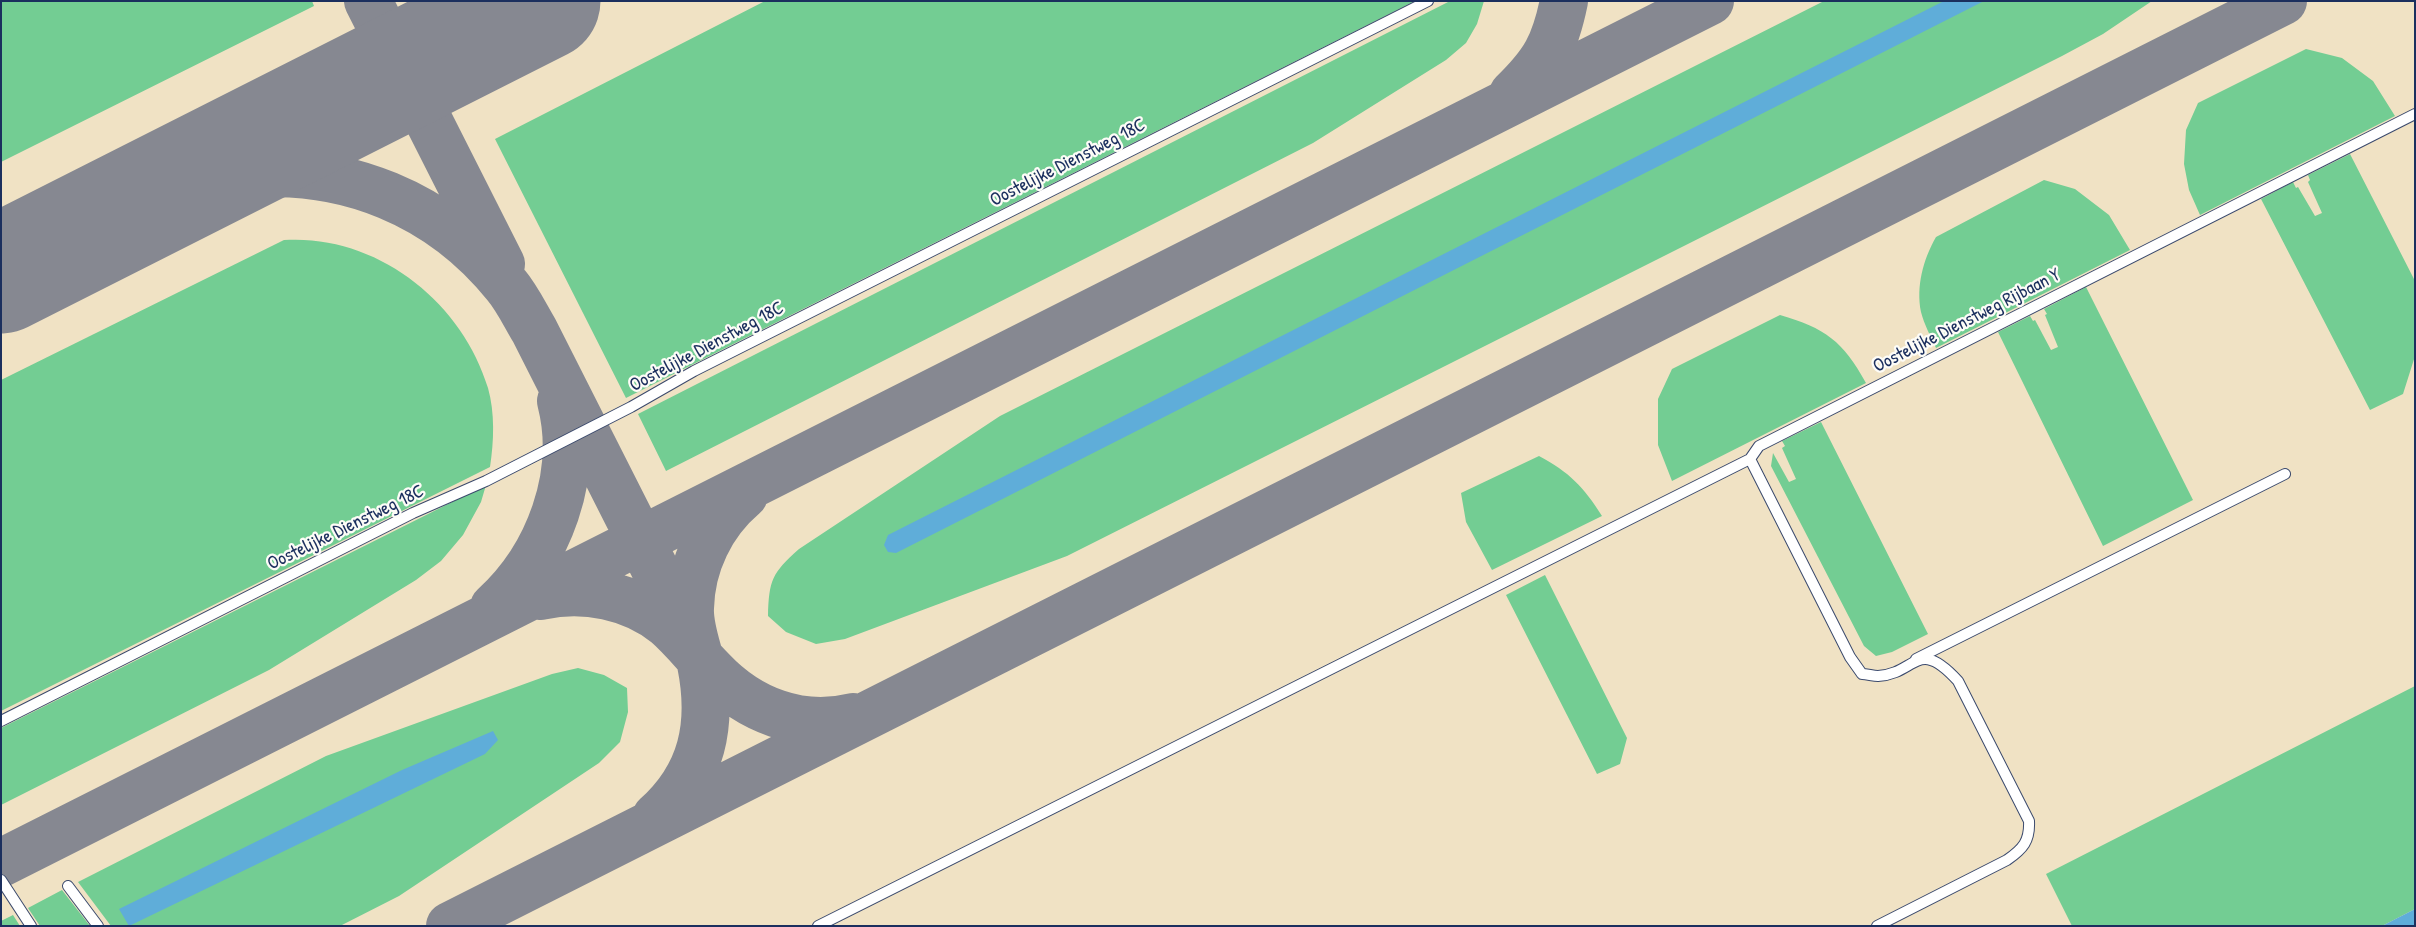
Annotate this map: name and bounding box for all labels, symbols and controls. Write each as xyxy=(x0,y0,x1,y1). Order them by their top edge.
street label: Oostelijke Dienstweg 18C xyxy=(987,114,1149,212)
street label: Oostelijke Dienstweg Rijbaan Y xyxy=(1870,264,2064,378)
street label: Oostelijke Dienstweg 18C xyxy=(626,297,788,397)
street label: Oostelijke Dienstweg 18C xyxy=(264,480,428,576)

